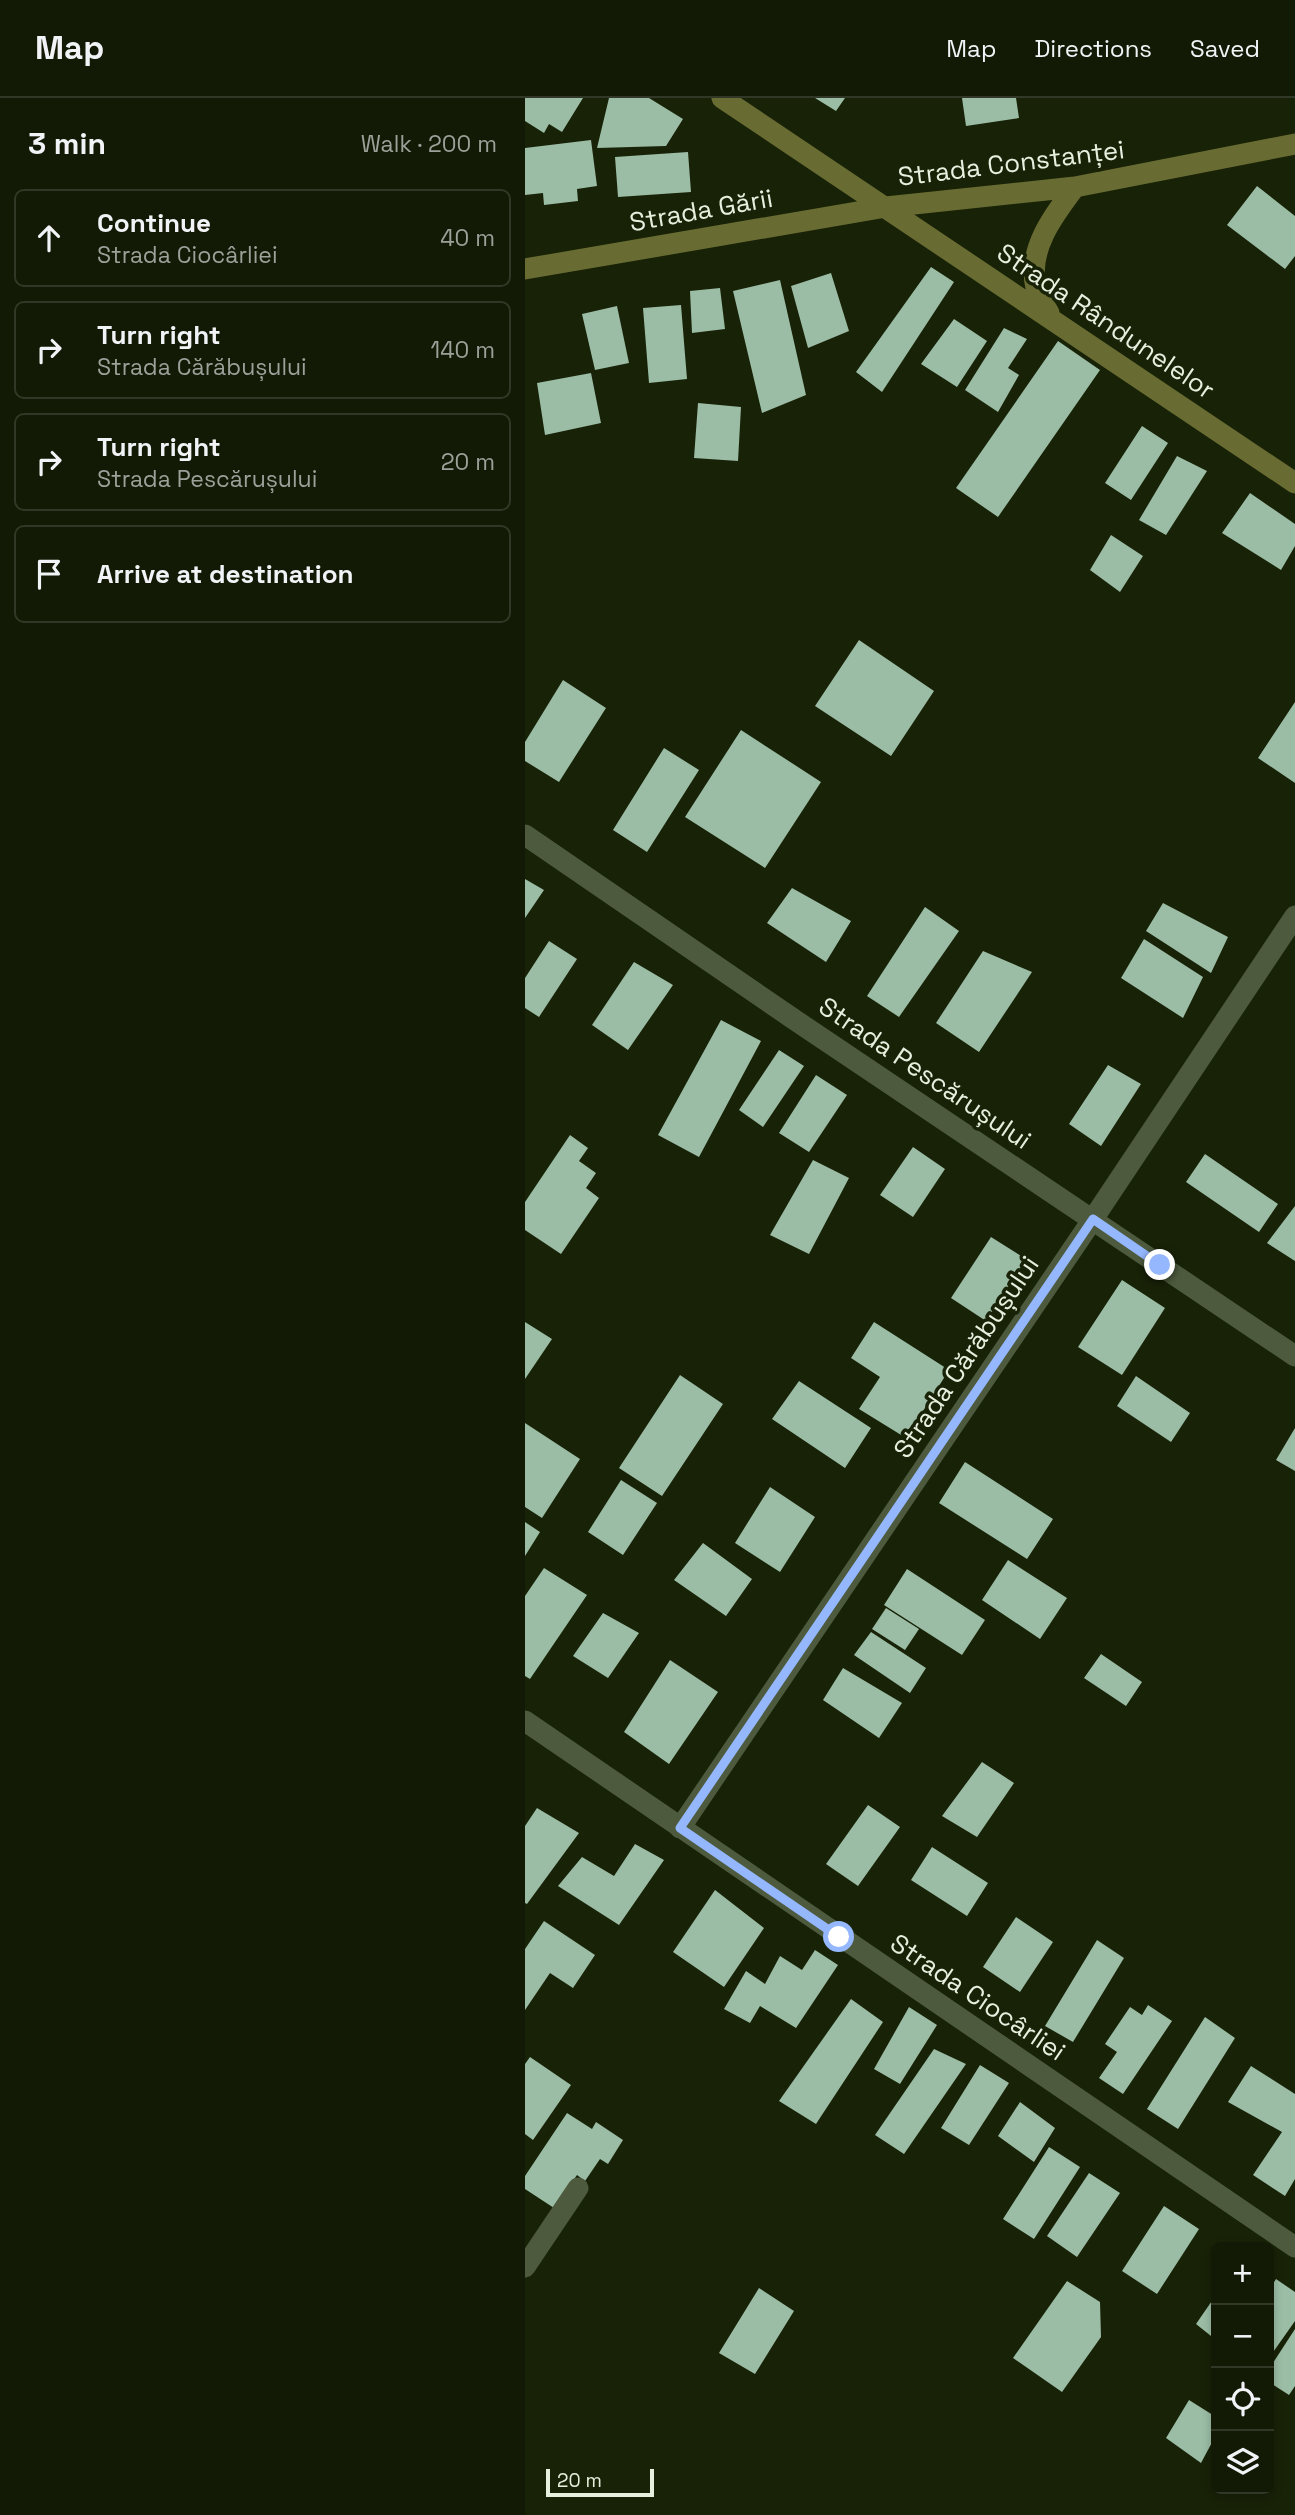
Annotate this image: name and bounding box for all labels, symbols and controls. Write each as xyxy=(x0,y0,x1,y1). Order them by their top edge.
text: Map xyxy=(35,27,104,69)
text: Map xyxy=(946,33,996,64)
text: Directions xyxy=(1034,33,1152,64)
text: Saved xyxy=(1190,33,1260,64)
text: 3 min xyxy=(28,124,106,163)
text: Walk · 200 m xyxy=(361,129,497,159)
street label: Strada Constanței xyxy=(896,132,1126,194)
street label: Strada Gării xyxy=(627,181,775,239)
text: Continue xyxy=(97,206,211,240)
icon: ahead xyxy=(30,219,68,257)
text: 40 m xyxy=(440,223,495,253)
street label: Strada Rândunelelor xyxy=(991,235,1221,407)
text: Strada Ciocârliei xyxy=(97,240,278,270)
text: Turn right xyxy=(97,318,221,352)
icon: right xyxy=(30,331,68,369)
text: 140 m xyxy=(431,335,495,365)
text: Strada Cărăbușului xyxy=(97,352,307,382)
text: Turn right xyxy=(97,430,221,464)
icon: right xyxy=(30,443,68,481)
text: 20 m xyxy=(441,447,495,477)
text: Strada Pescărușului xyxy=(97,464,317,494)
icon: arrive xyxy=(30,555,68,593)
text: Arrive at destination xyxy=(97,557,354,591)
street label: Strada Pescărușului xyxy=(812,989,1038,1157)
street label: Strada Cărăbușului xyxy=(886,1249,1046,1465)
route end xyxy=(1144,1249,1175,1280)
route start xyxy=(823,1921,854,1952)
street label: Strada Ciocârliei xyxy=(884,1926,1072,2068)
map controls xyxy=(1211,2242,1274,2494)
button: + xyxy=(1211,2242,1274,2305)
button: − xyxy=(1211,2305,1274,2368)
button: locate xyxy=(1211,2368,1274,2431)
button: layers xyxy=(1211,2431,1274,2494)
scale bar xyxy=(546,2466,655,2498)
text: 20 m xyxy=(557,2468,602,2493)

